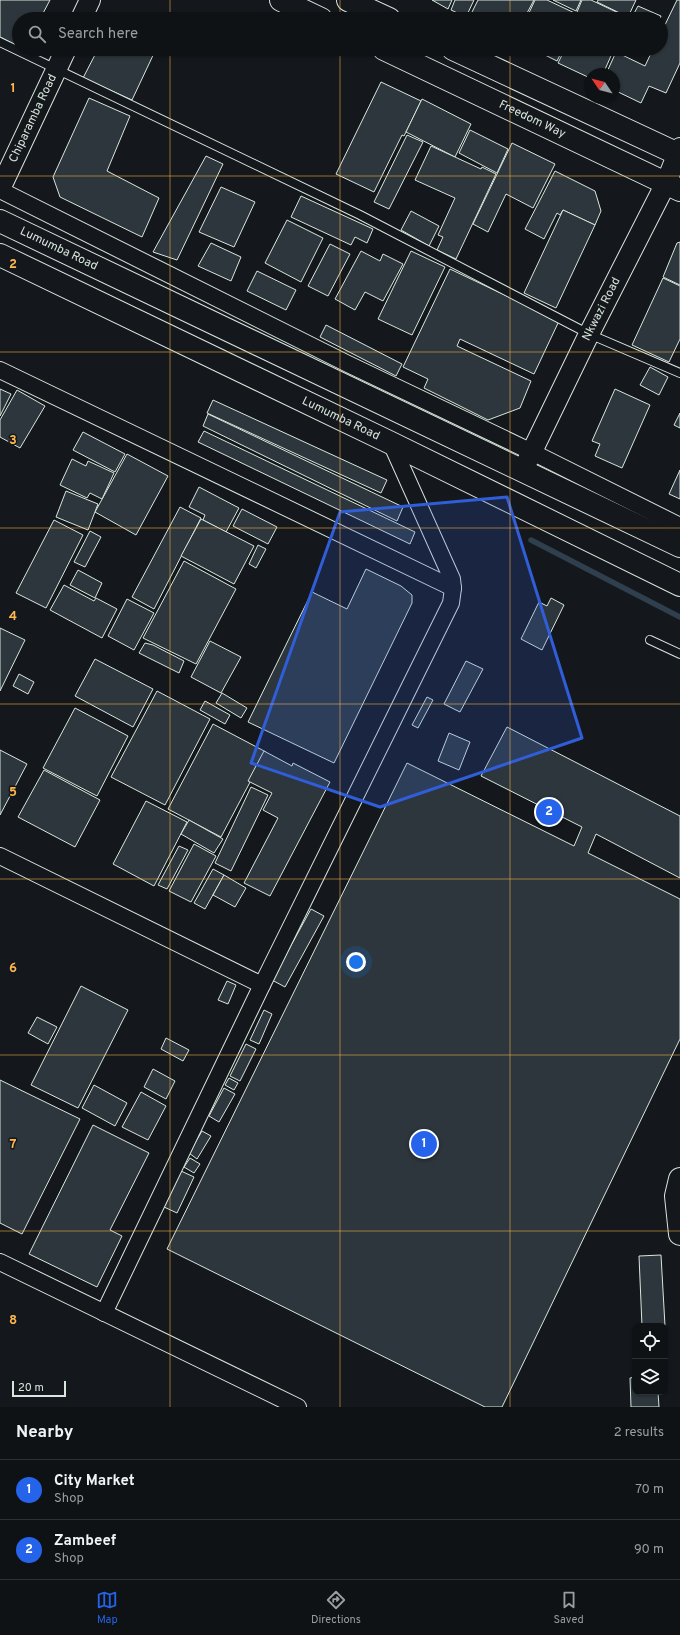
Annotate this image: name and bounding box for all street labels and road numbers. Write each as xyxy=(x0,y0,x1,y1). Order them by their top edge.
street label: Chiparamba Road xyxy=(6,72,61,165)
street label: Freedom Way xyxy=(496,97,568,142)
street label: Lumumba Road xyxy=(17,224,100,274)
street label: Nkwazi Road xyxy=(579,275,624,344)
street label: Lumumba Road xyxy=(299,393,382,444)

